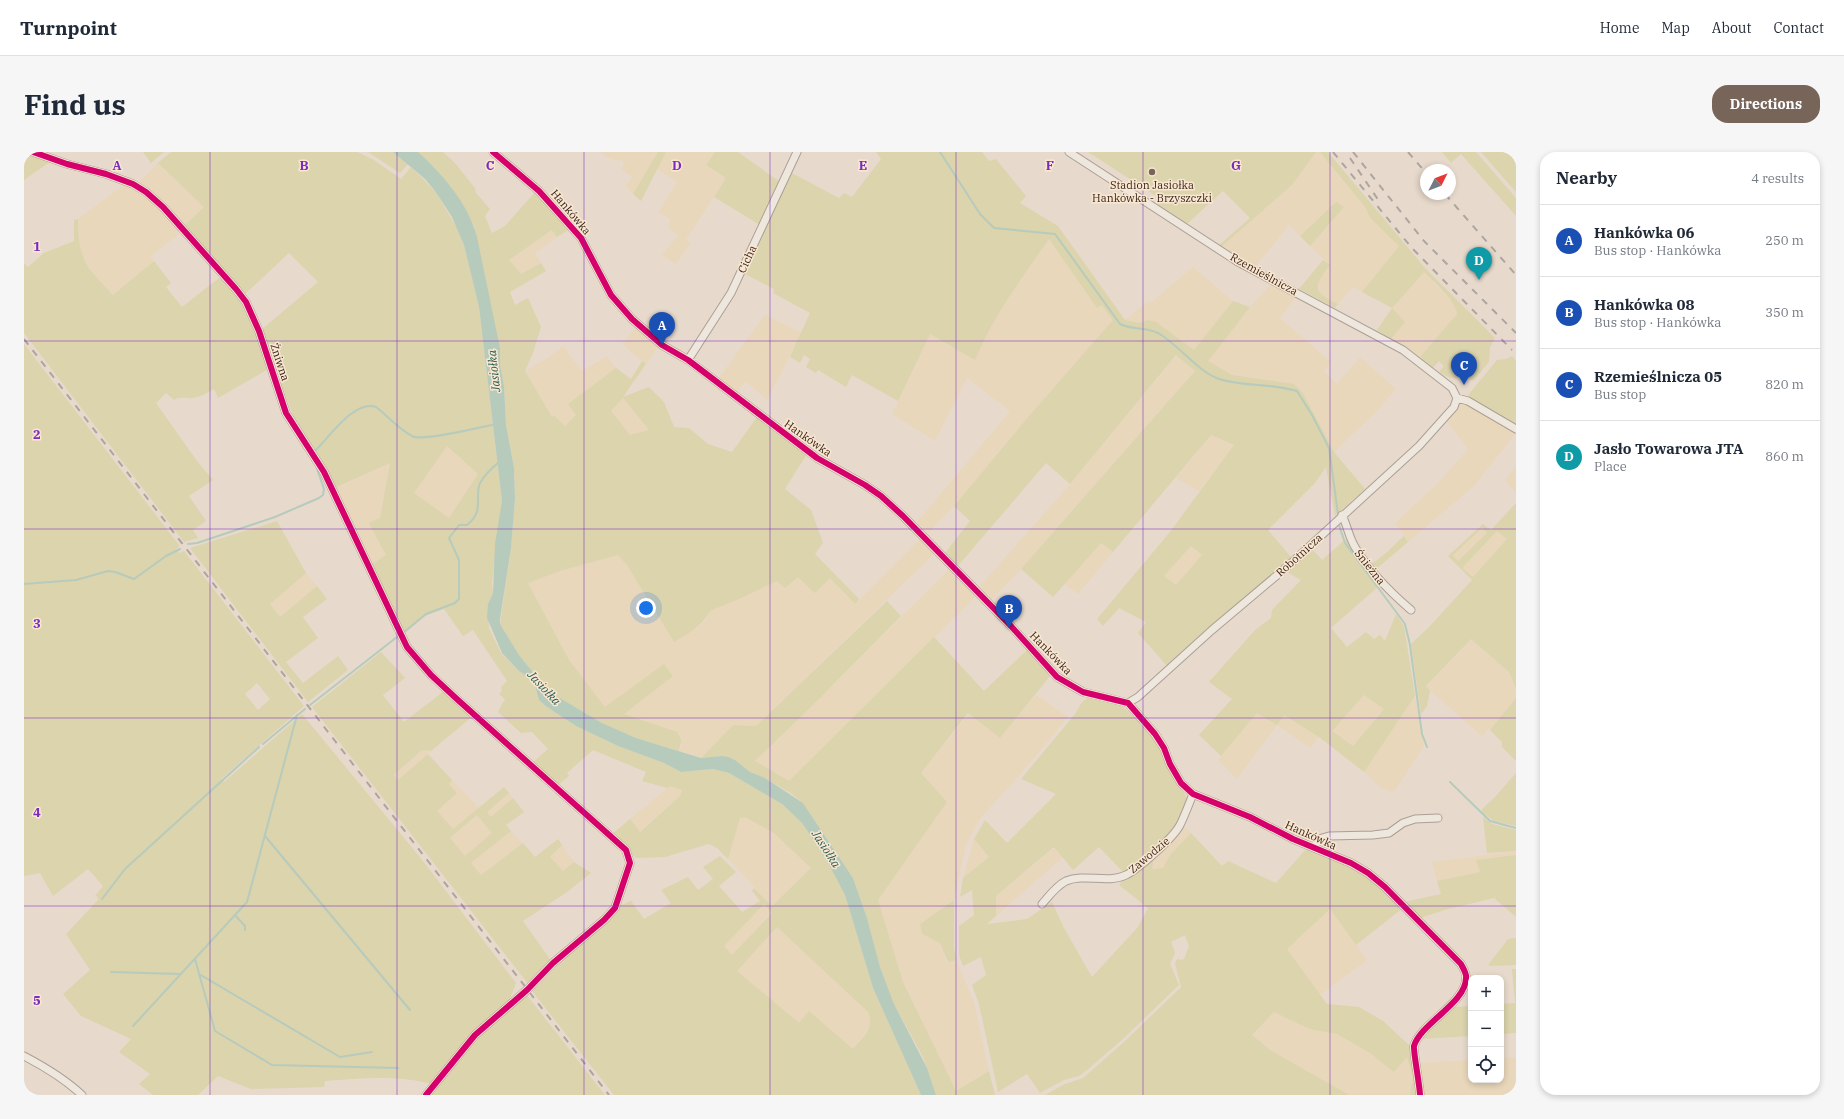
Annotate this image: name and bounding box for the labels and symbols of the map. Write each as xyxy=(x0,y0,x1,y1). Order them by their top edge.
text: A xyxy=(112,157,122,174)
text: B xyxy=(299,157,309,174)
text: C xyxy=(486,157,495,174)
text: D xyxy=(672,157,682,174)
text: E xyxy=(859,157,867,174)
text: F xyxy=(1046,157,1054,174)
text: G xyxy=(1231,157,1241,174)
north arrow xyxy=(1420,164,1456,200)
marker: Stadion Jasiołka Hankówka - Brzyszczki xyxy=(1147,167,1157,177)
place label: Stadion Jasiołka Hankówka - Brzyszczki xyxy=(1092,178,1212,205)
street label: Hankówka xyxy=(548,186,594,238)
text: 1 xyxy=(33,238,41,255)
street label: Cicha xyxy=(734,243,760,275)
pin: D xyxy=(1466,247,1492,280)
street label: Rzemieślnicza xyxy=(1228,250,1300,298)
pin: A xyxy=(649,312,675,345)
street label: Żniwna xyxy=(267,341,293,383)
water label: Jasiołka xyxy=(484,349,503,394)
pin: C xyxy=(1451,352,1477,385)
street label: Hankówka xyxy=(781,416,835,460)
text: 2 xyxy=(33,426,41,443)
street label: Robotnicza xyxy=(1273,530,1325,580)
street label: Śnieżna xyxy=(1352,546,1388,588)
pin: B xyxy=(996,595,1022,628)
your location xyxy=(636,598,656,618)
text: 3 xyxy=(33,615,41,632)
street label: Hankówka xyxy=(1027,628,1075,678)
water label: Jasiołka xyxy=(524,666,565,709)
text: 4 xyxy=(33,804,41,821)
street label: Hankówka xyxy=(1283,817,1339,853)
water label: Jasiołka xyxy=(808,826,844,871)
street label: Zawodzie xyxy=(1126,834,1172,876)
text: 5 xyxy=(33,992,41,1009)

